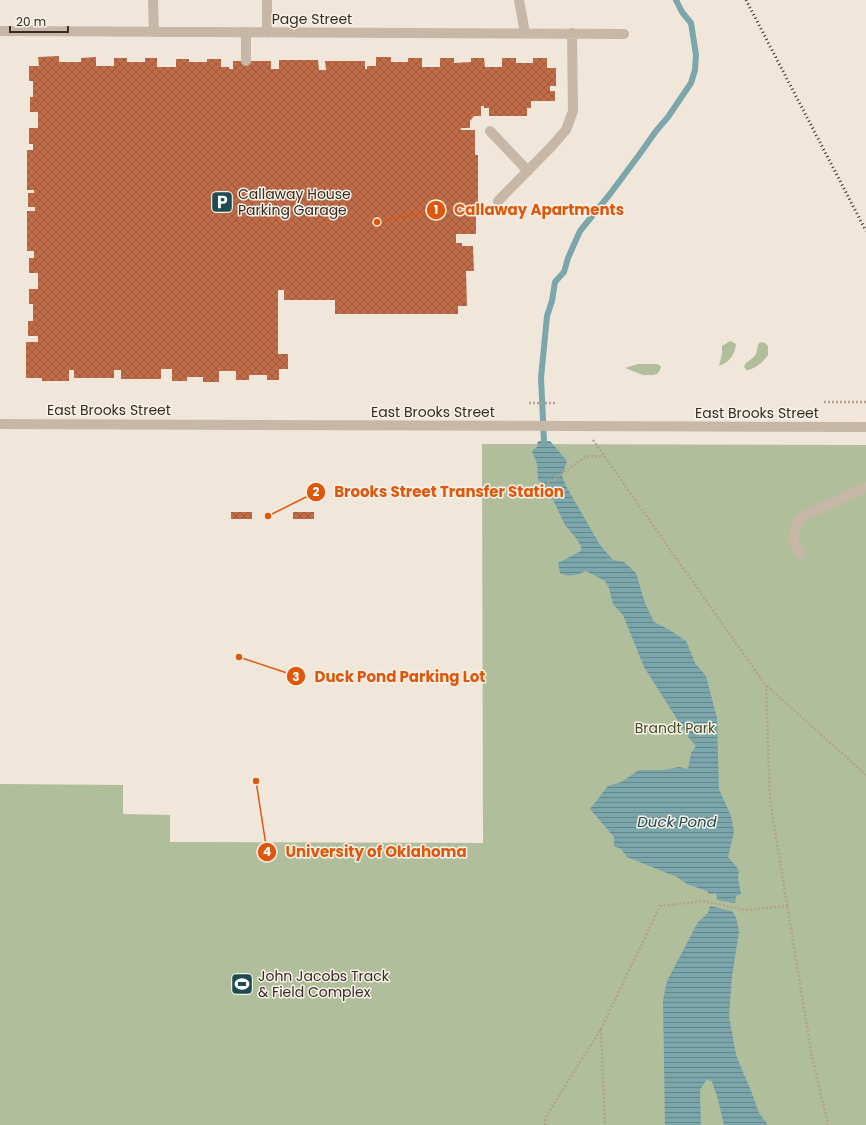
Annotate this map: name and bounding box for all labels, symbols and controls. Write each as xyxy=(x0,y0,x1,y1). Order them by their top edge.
scale bar xyxy=(10,8,68,34)
street label: Page Street xyxy=(272,9,352,29)
text: 20 m xyxy=(16,13,46,30)
place label: Callaway House Parking Garage xyxy=(238,184,351,220)
parking icon: Callaway House Parking Garage xyxy=(209,189,235,215)
callout: Callaway Apartments xyxy=(426,197,632,224)
text: Callaway Apartments xyxy=(454,199,624,220)
text: 1 xyxy=(434,201,438,218)
street label: East Brooks Street xyxy=(47,400,171,420)
street label: East Brooks Street xyxy=(371,402,495,422)
street label: East Brooks Street xyxy=(695,403,819,423)
callout: Brooks Street Transfer Station xyxy=(306,478,572,505)
text: Brooks Street Transfer Station xyxy=(334,481,564,502)
text: 2 xyxy=(313,483,320,500)
callout: Duck Pond Parking Lot xyxy=(286,663,493,690)
text: Duck Pond Parking Lot xyxy=(315,666,485,687)
text: 3 xyxy=(292,668,300,685)
park label: Brandt Park xyxy=(635,718,716,738)
water label: Duck Pond xyxy=(637,811,718,832)
callout: University of Oklahoma xyxy=(257,839,475,866)
text: University of Oklahoma xyxy=(285,841,467,862)
text: 4 xyxy=(263,843,271,860)
place label: John Jacobs Track & Field Complex xyxy=(258,966,390,1002)
sports icon: John Jacobs Track & Field Complex xyxy=(229,971,255,997)

